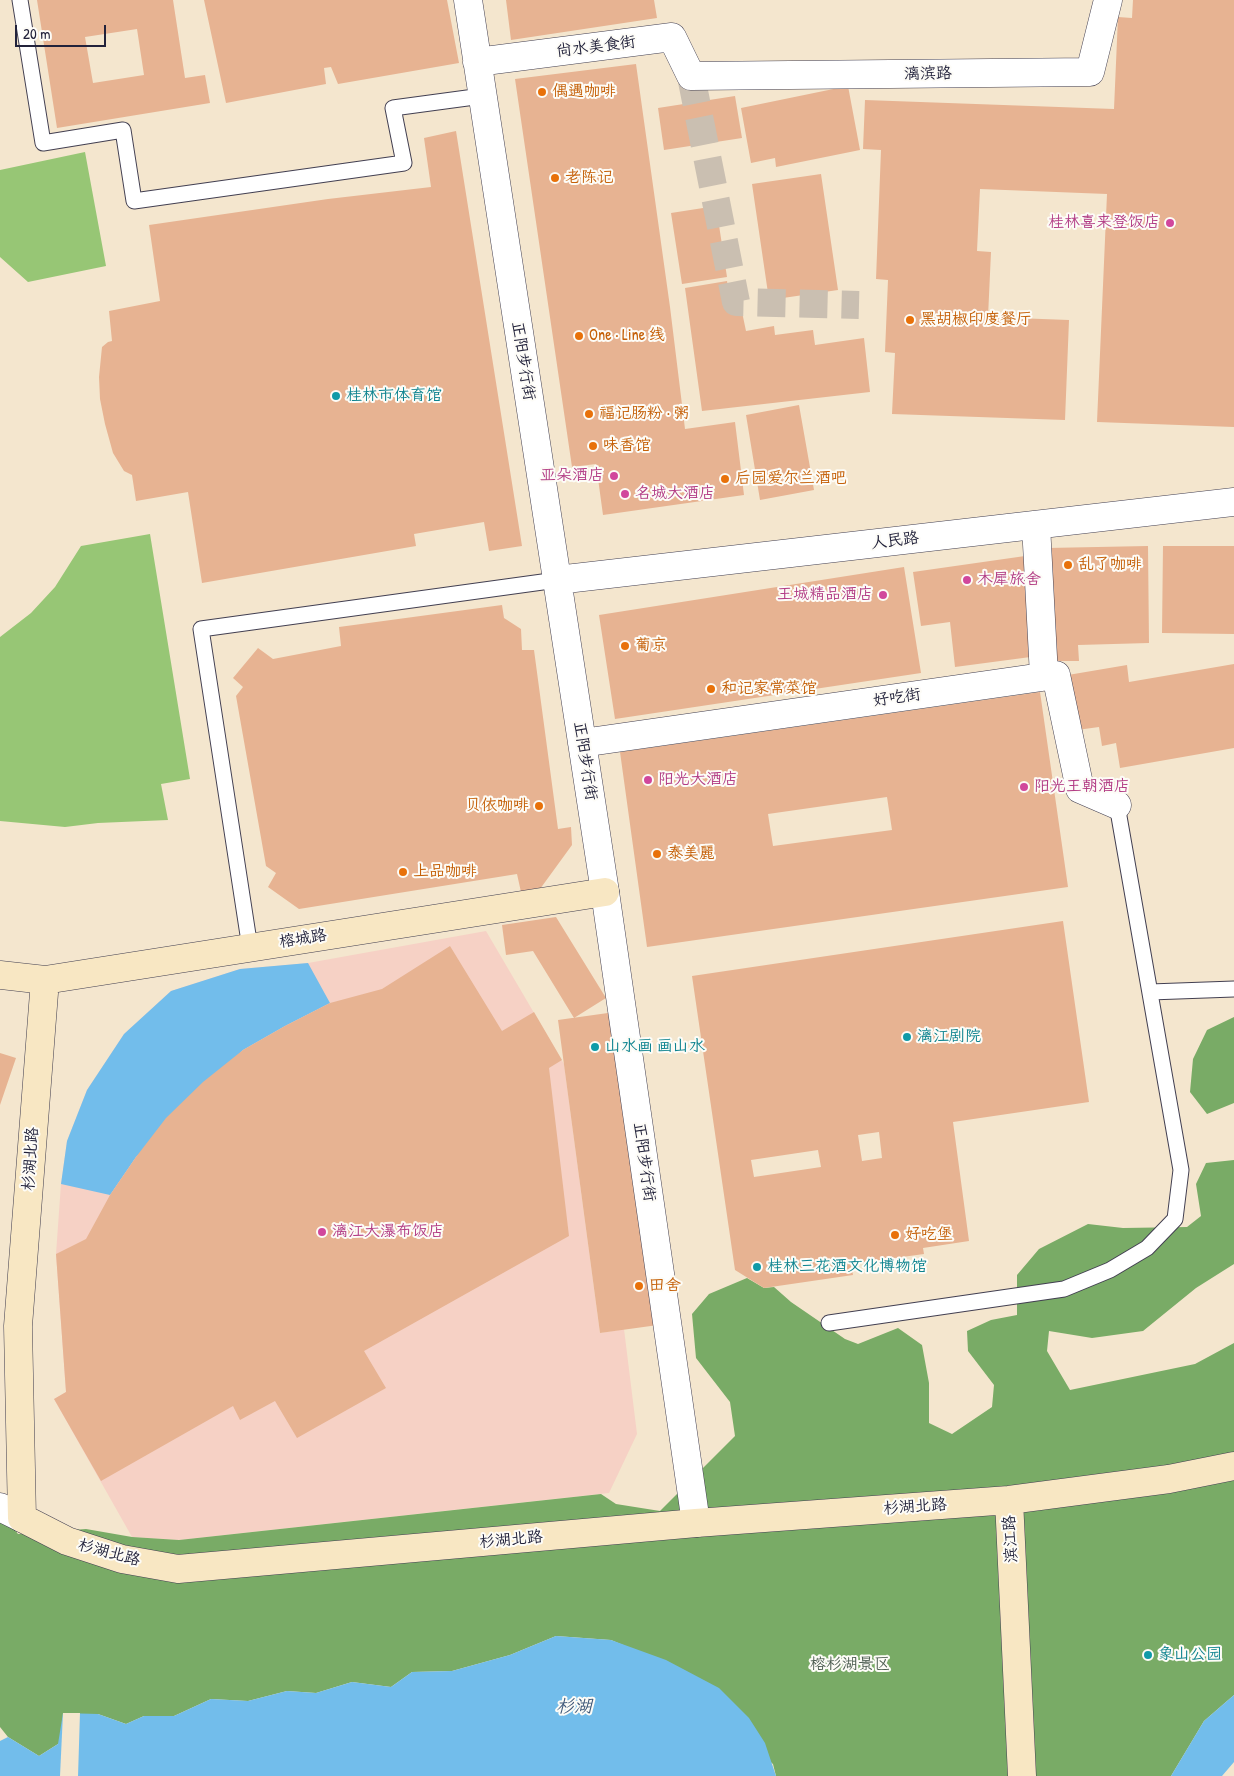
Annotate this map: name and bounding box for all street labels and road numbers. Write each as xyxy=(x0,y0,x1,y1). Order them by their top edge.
street label: 尚水美食街 xyxy=(555,33,637,61)
street label: 漓滨路 xyxy=(904,64,952,84)
street label: 正阳步行街 xyxy=(507,320,539,402)
street label: 人民路 xyxy=(870,529,920,553)
street label: 好吃街 xyxy=(872,685,922,711)
street label: 正阳步行街 xyxy=(569,720,601,802)
street label: 榕城路 xyxy=(278,926,328,952)
street label: 正阳步行街 xyxy=(629,1121,659,1203)
street label: 杉湖北路 xyxy=(19,1126,43,1192)
street label: 杉湖北路 xyxy=(882,1495,948,1519)
street label: 滨江路 xyxy=(1000,1515,1022,1563)
street label: 杉湖北路 xyxy=(478,1528,544,1552)
street label: 杉湖北路 xyxy=(76,1535,142,1571)

